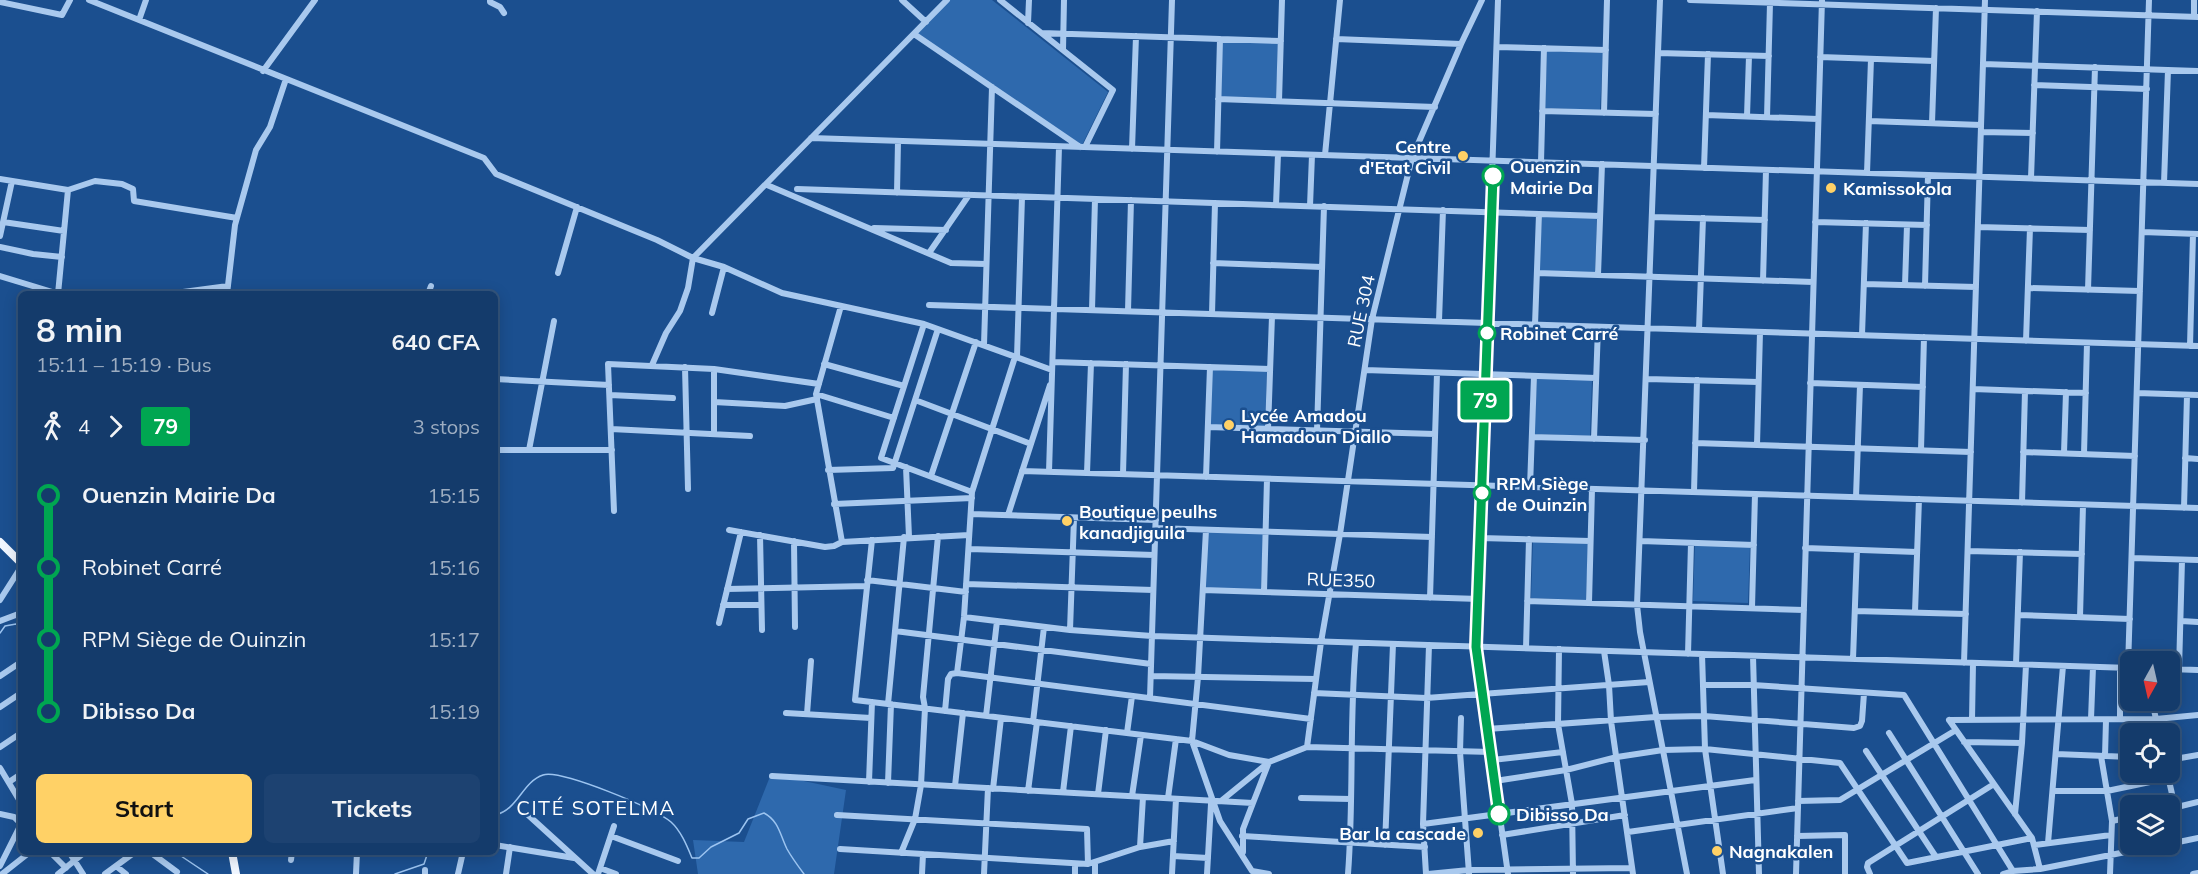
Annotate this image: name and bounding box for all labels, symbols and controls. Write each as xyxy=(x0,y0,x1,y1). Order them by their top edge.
place label: Centre d'Etat Civil xyxy=(1359,135,1451,179)
marker: Centre d'Etat Civil xyxy=(1456,149,1470,163)
place label: Ouenzin Mairie Da xyxy=(1510,155,1593,199)
marker: Ouenzin Mairie Da xyxy=(1482,165,1504,187)
place label: Kamissokola xyxy=(1843,177,1952,200)
marker: Kamissokola xyxy=(1824,181,1838,195)
street label: RUE 304 xyxy=(1342,273,1380,349)
text: 8 min xyxy=(36,309,123,350)
place label: Robinet Carré xyxy=(1500,322,1619,345)
marker: Robinet Carré xyxy=(1478,324,1496,342)
text: 640 CFA xyxy=(391,328,480,356)
text: 15:11 – 15:19 · Bus xyxy=(36,352,212,377)
line badge: 79 xyxy=(1458,380,1512,420)
text: 79 xyxy=(1472,387,1498,413)
place label: Lycée Amadou Hamadoun Diallo xyxy=(1241,404,1391,448)
icon: walk xyxy=(36,410,69,443)
icon: forward xyxy=(99,410,132,443)
text: 79 xyxy=(153,413,178,439)
text: 4 xyxy=(78,414,90,439)
text: 3 stops xyxy=(413,414,480,439)
marker: Lycée Amadou Hamadoun Diallo xyxy=(1222,418,1236,432)
place label: RPM Siège de Ouinzin xyxy=(1496,472,1589,516)
text: Ouenzin Mairie Da xyxy=(82,481,276,509)
text: 15:15 xyxy=(427,483,480,508)
marker: RPM Siège de Ouinzin xyxy=(1473,484,1491,502)
place label: Boutique peulhs kanadjiguila xyxy=(1079,500,1217,544)
marker: Boutique peulhs kanadjiguila xyxy=(1060,514,1074,528)
text: Robinet Carré xyxy=(82,553,222,581)
text: 15:16 xyxy=(427,555,480,580)
street label: RUE350 xyxy=(1306,567,1376,593)
text: RPM Siège de Ouinzin xyxy=(82,625,306,653)
text: 15:17 xyxy=(427,627,480,652)
north arrow xyxy=(2120,651,2180,711)
map controls xyxy=(2120,651,2180,855)
text: Dibisso Da xyxy=(82,697,195,725)
text: 15:19 xyxy=(427,699,480,724)
button: locate xyxy=(2120,723,2180,783)
button: Start xyxy=(36,774,252,843)
button: Tickets xyxy=(264,774,480,843)
district label: CITÉ SOTELMA xyxy=(516,795,676,820)
button: layers xyxy=(2120,795,2180,855)
marker: Dibisso Da xyxy=(1488,803,1510,825)
place label: Dibisso Da xyxy=(1516,803,1609,826)
place label: Bar la cascade xyxy=(1339,822,1466,845)
marker: Bar la cascade xyxy=(1471,826,1485,840)
place label: Nagnakalen xyxy=(1729,840,1833,863)
marker: Nagnakalen xyxy=(1710,844,1724,858)

